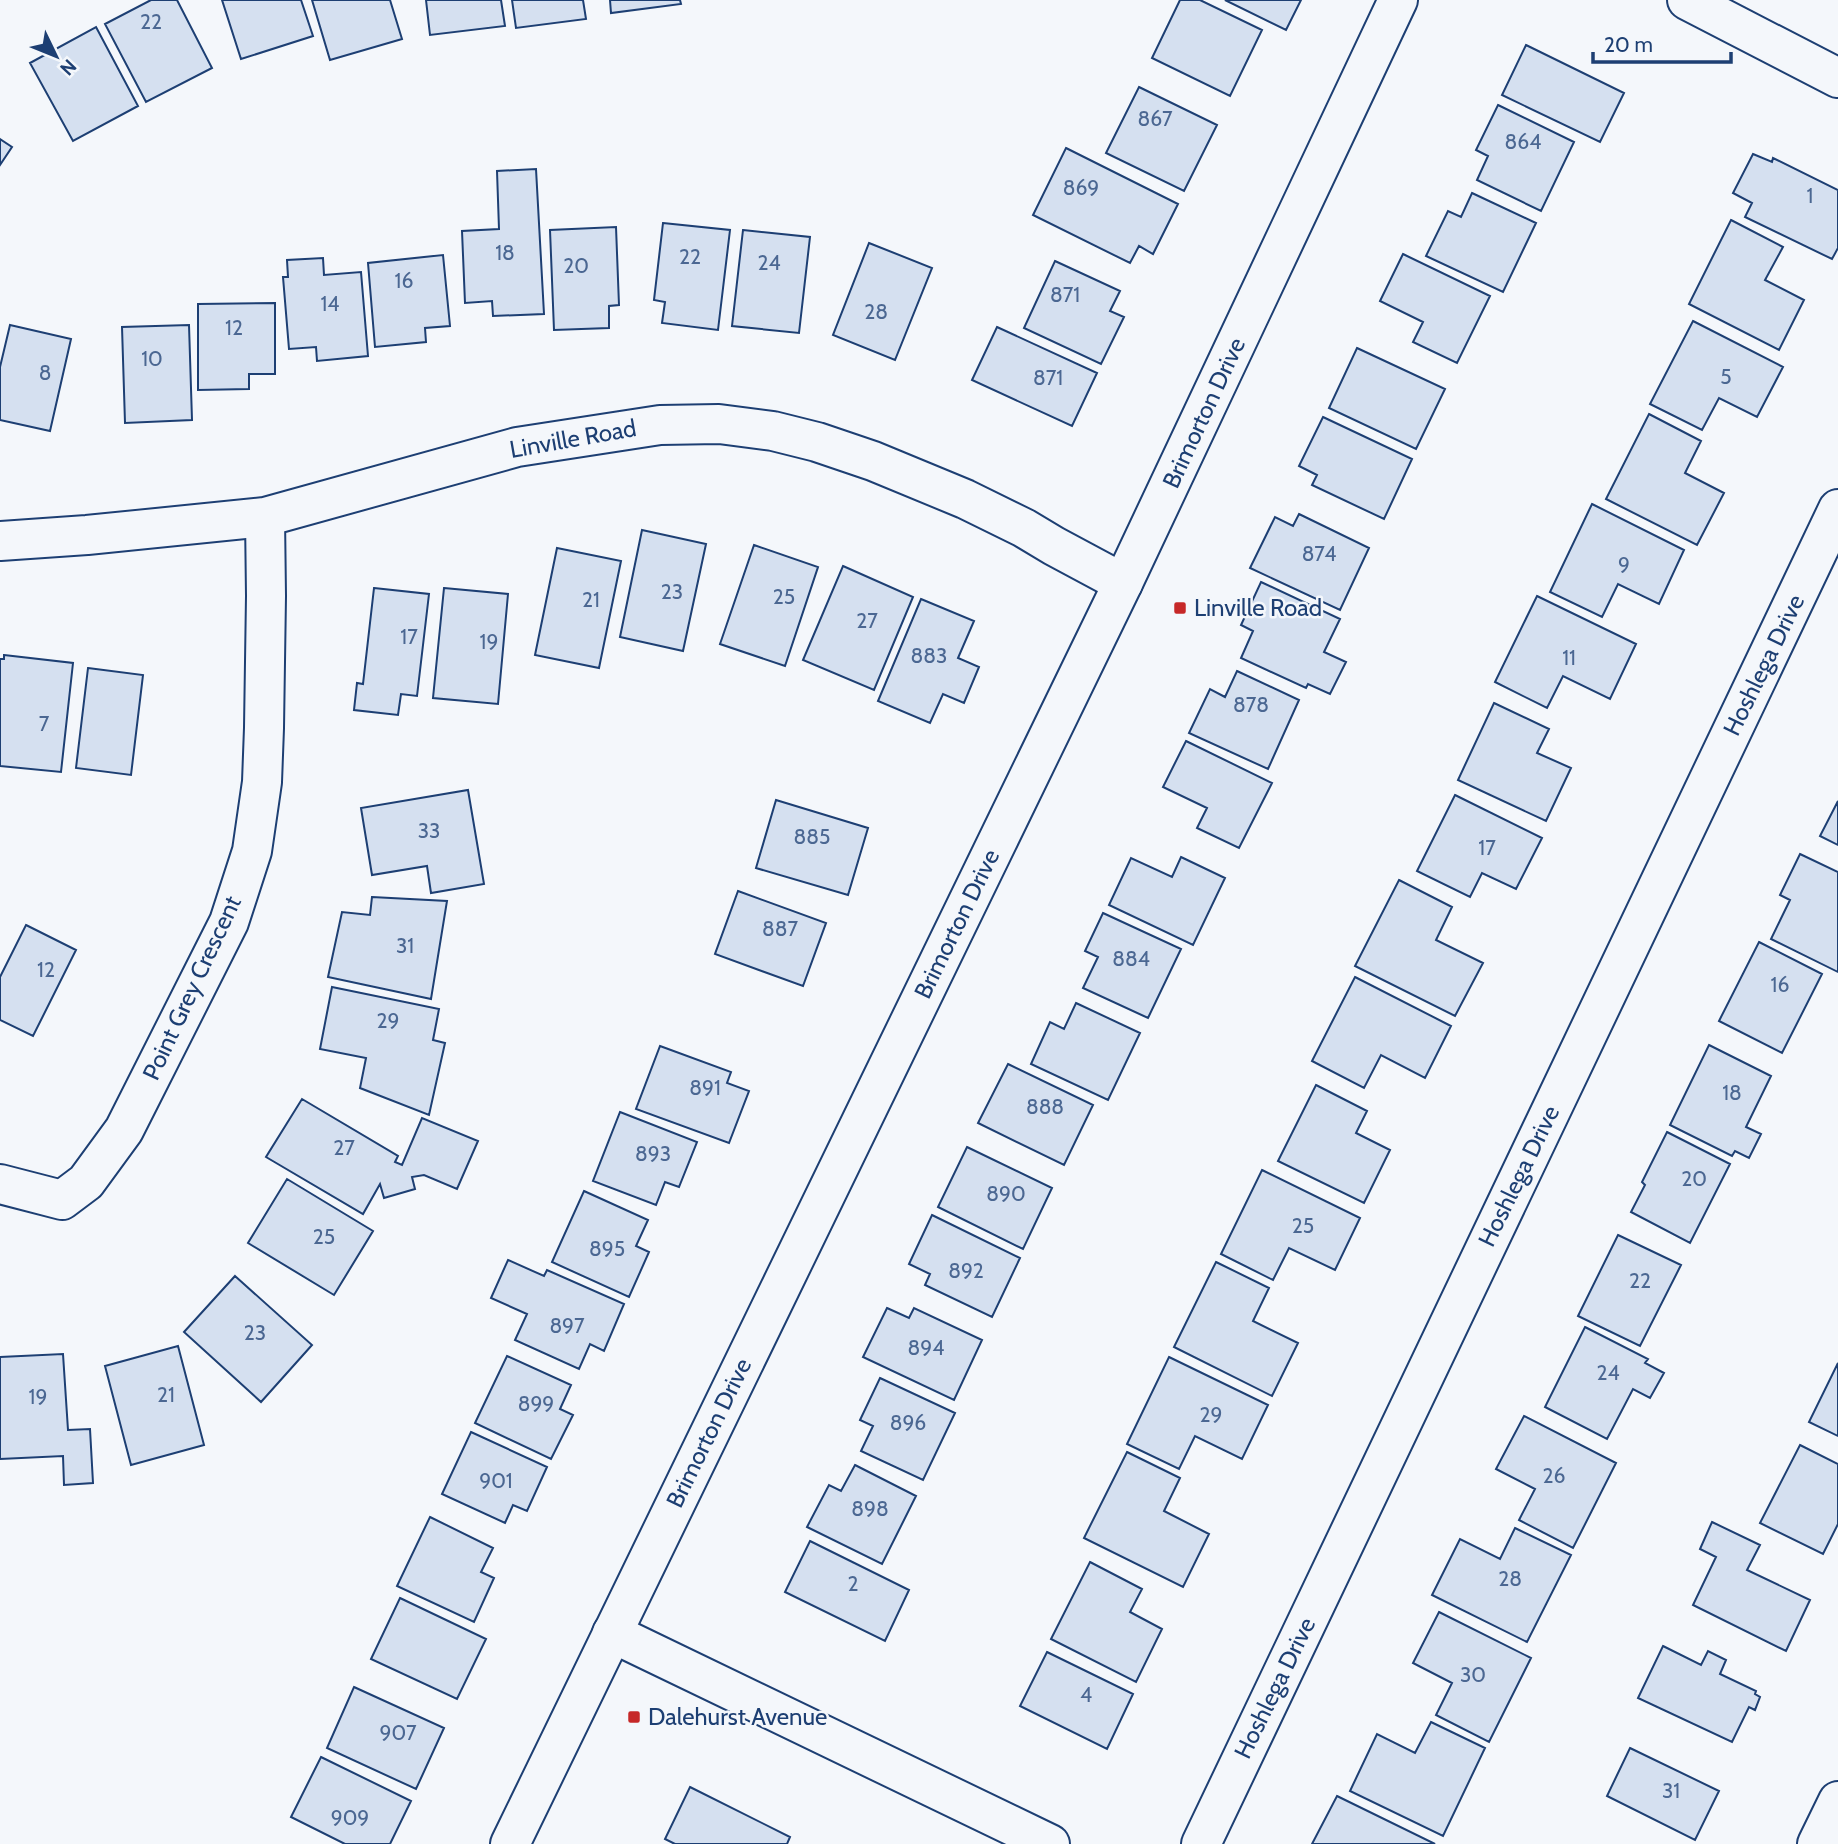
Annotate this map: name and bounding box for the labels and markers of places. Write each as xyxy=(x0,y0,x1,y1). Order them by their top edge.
place label: Linville Road xyxy=(1194,593,1322,622)
marker: Linville Road xyxy=(1172,600,1188,616)
place label: Dalehurst Avenue xyxy=(648,1702,827,1731)
marker: Dalehurst Avenue xyxy=(626,1709,642,1725)

